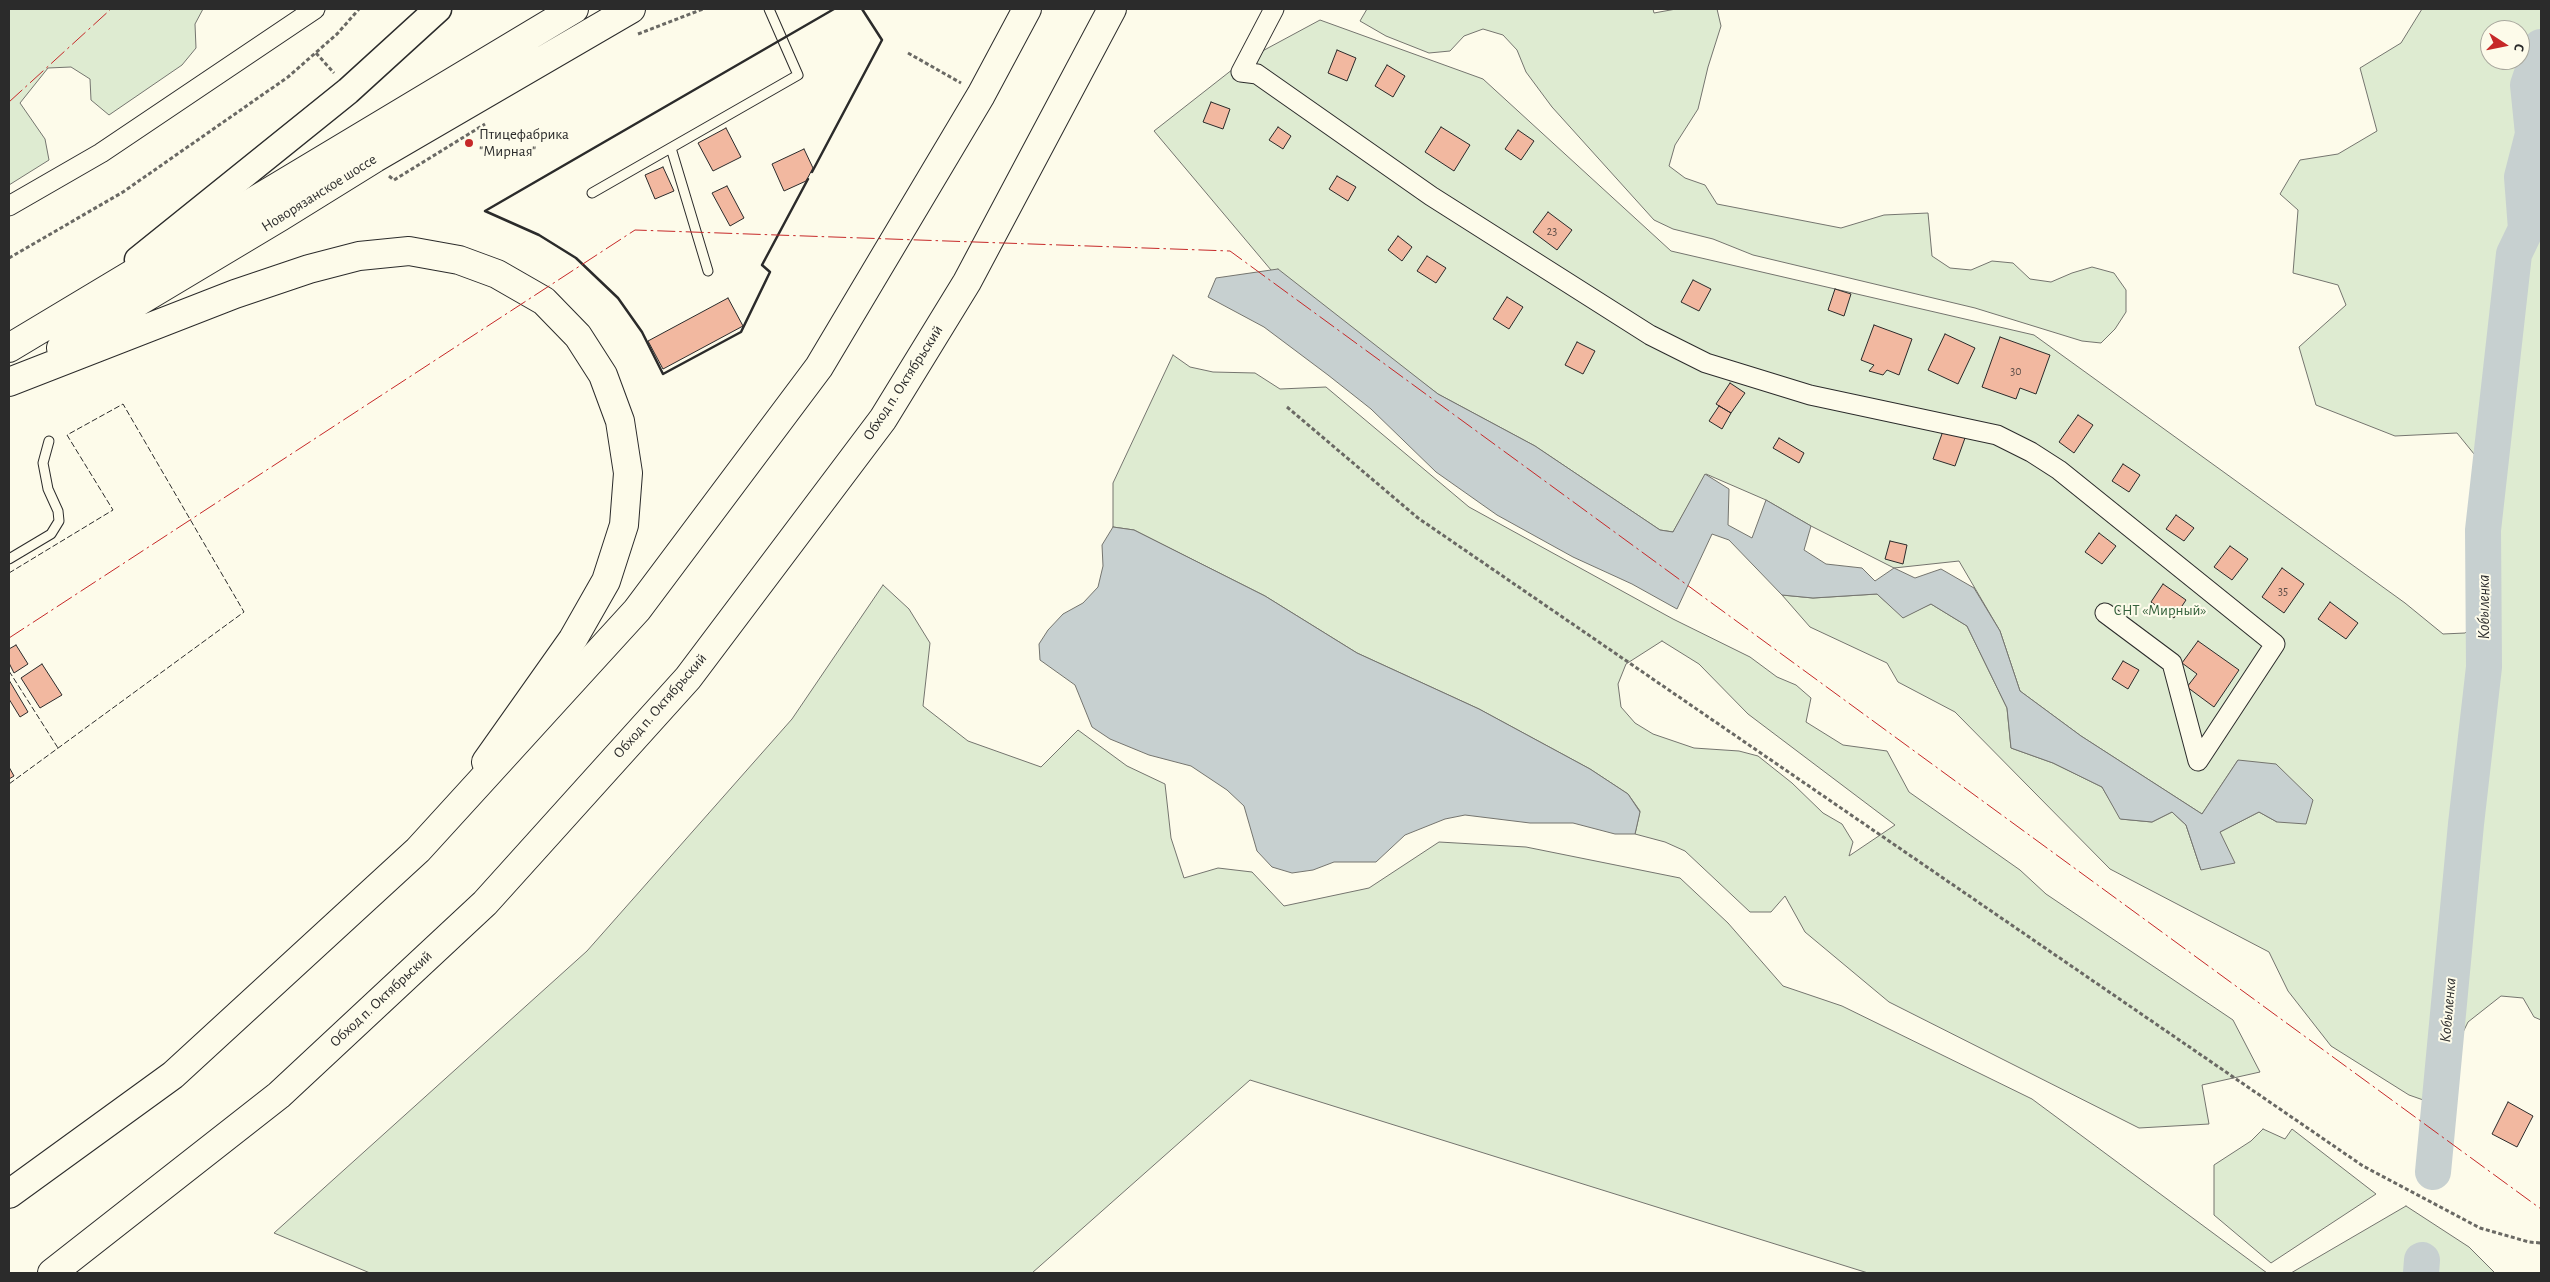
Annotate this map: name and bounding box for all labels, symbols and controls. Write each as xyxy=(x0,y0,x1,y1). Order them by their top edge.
north arrow xyxy=(2480,20,2530,70)
text: С xyxy=(2511,43,2526,53)
place label: Птицефабрика "Мирная" xyxy=(479,125,569,160)
marker: Птицефабрика "Мирная" xyxy=(463,137,475,149)
street label: Новорязанское шоссе xyxy=(258,150,380,236)
house number: 23 xyxy=(1547,224,1557,238)
street label: Обход п. Октябрьский xyxy=(859,322,947,444)
house number: 30 xyxy=(2010,364,2022,378)
water label: Кобыленка xyxy=(2474,575,2494,639)
house number: 35 xyxy=(2278,584,2288,598)
park label: СНТ «Мирный» xyxy=(2114,601,2206,619)
street label: Обход п. Октябрьский xyxy=(609,650,711,762)
street label: Обход п. Октябрьский xyxy=(326,947,436,1051)
water label: Кобыленка xyxy=(2436,977,2460,1043)

